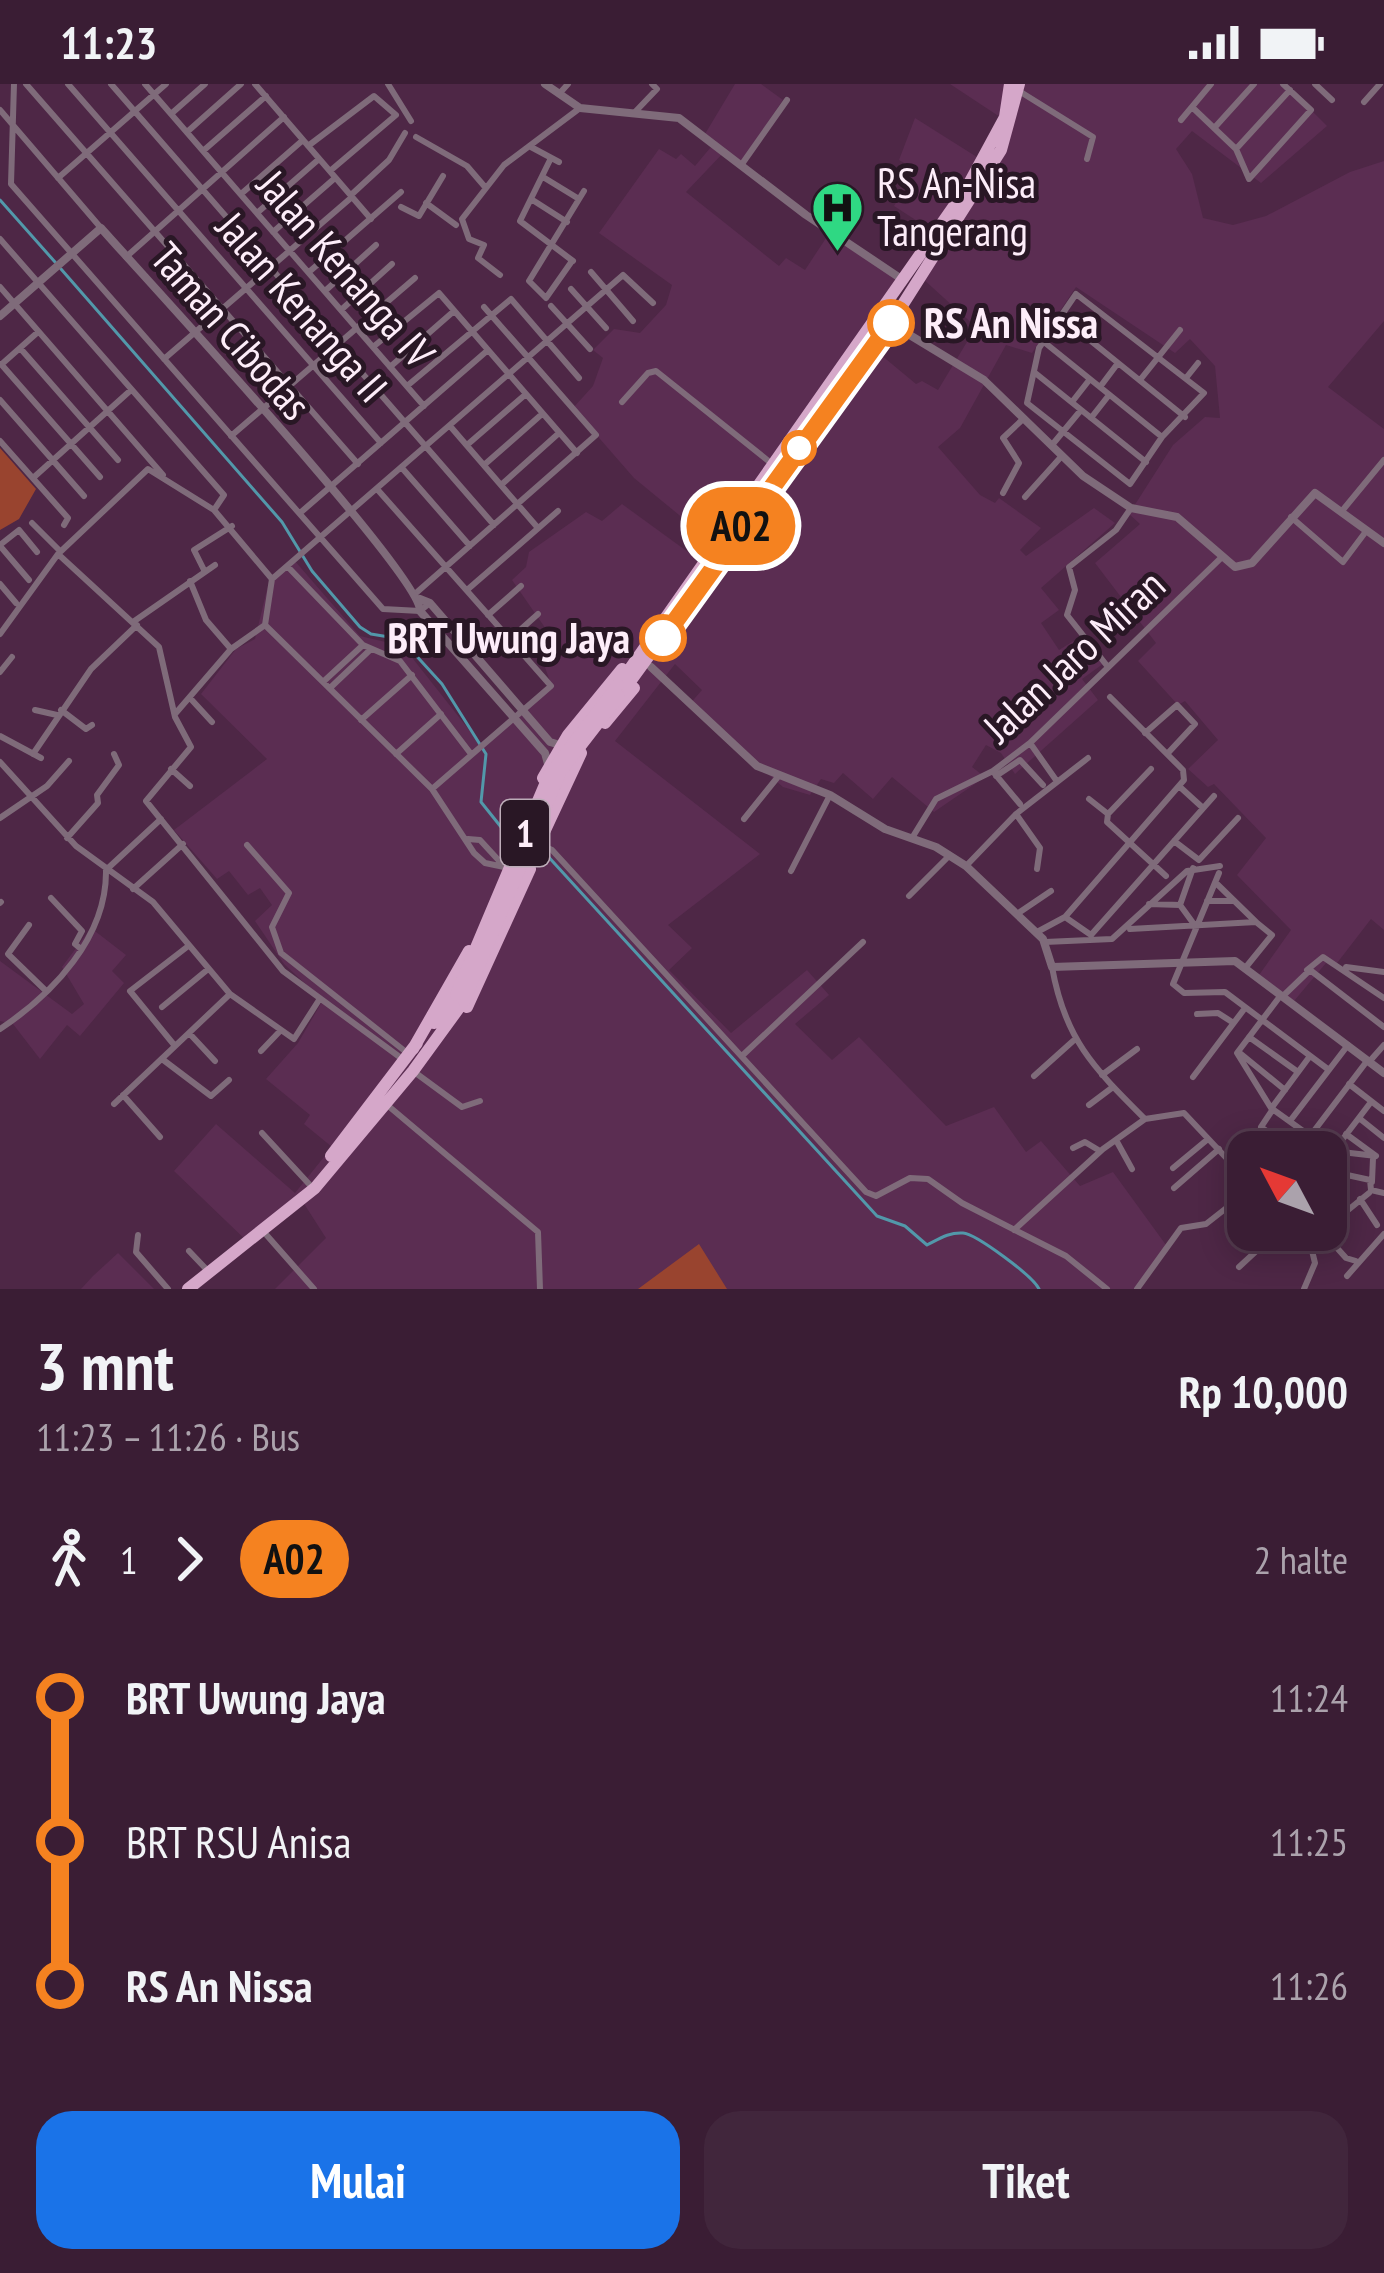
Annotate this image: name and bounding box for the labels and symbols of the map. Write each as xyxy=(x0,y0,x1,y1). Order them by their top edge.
place label: RS An-Nisa Tangerang xyxy=(877,155,1036,258)
street label: Jalan Kenanga IV xyxy=(244,157,448,379)
hospital icon: RS An-Nisa Tangerang xyxy=(810,179,866,253)
street label: Jalan Kenanga II xyxy=(203,199,400,413)
street label: Taman Cibodas xyxy=(139,231,323,431)
place label: RS An Nissa xyxy=(924,295,1098,350)
marker: RS An Nissa xyxy=(869,301,913,345)
unlabelled marker xyxy=(783,432,815,464)
line badge: A02 xyxy=(672,487,810,565)
street label: Jalan Jaro Miran xyxy=(970,557,1176,755)
place label: BRT Uwung Jaya xyxy=(388,610,630,665)
marker: BRT Uwung Jaya xyxy=(641,616,685,660)
road number: 1 xyxy=(501,800,549,866)
north arrow xyxy=(1227,1131,1347,1251)

